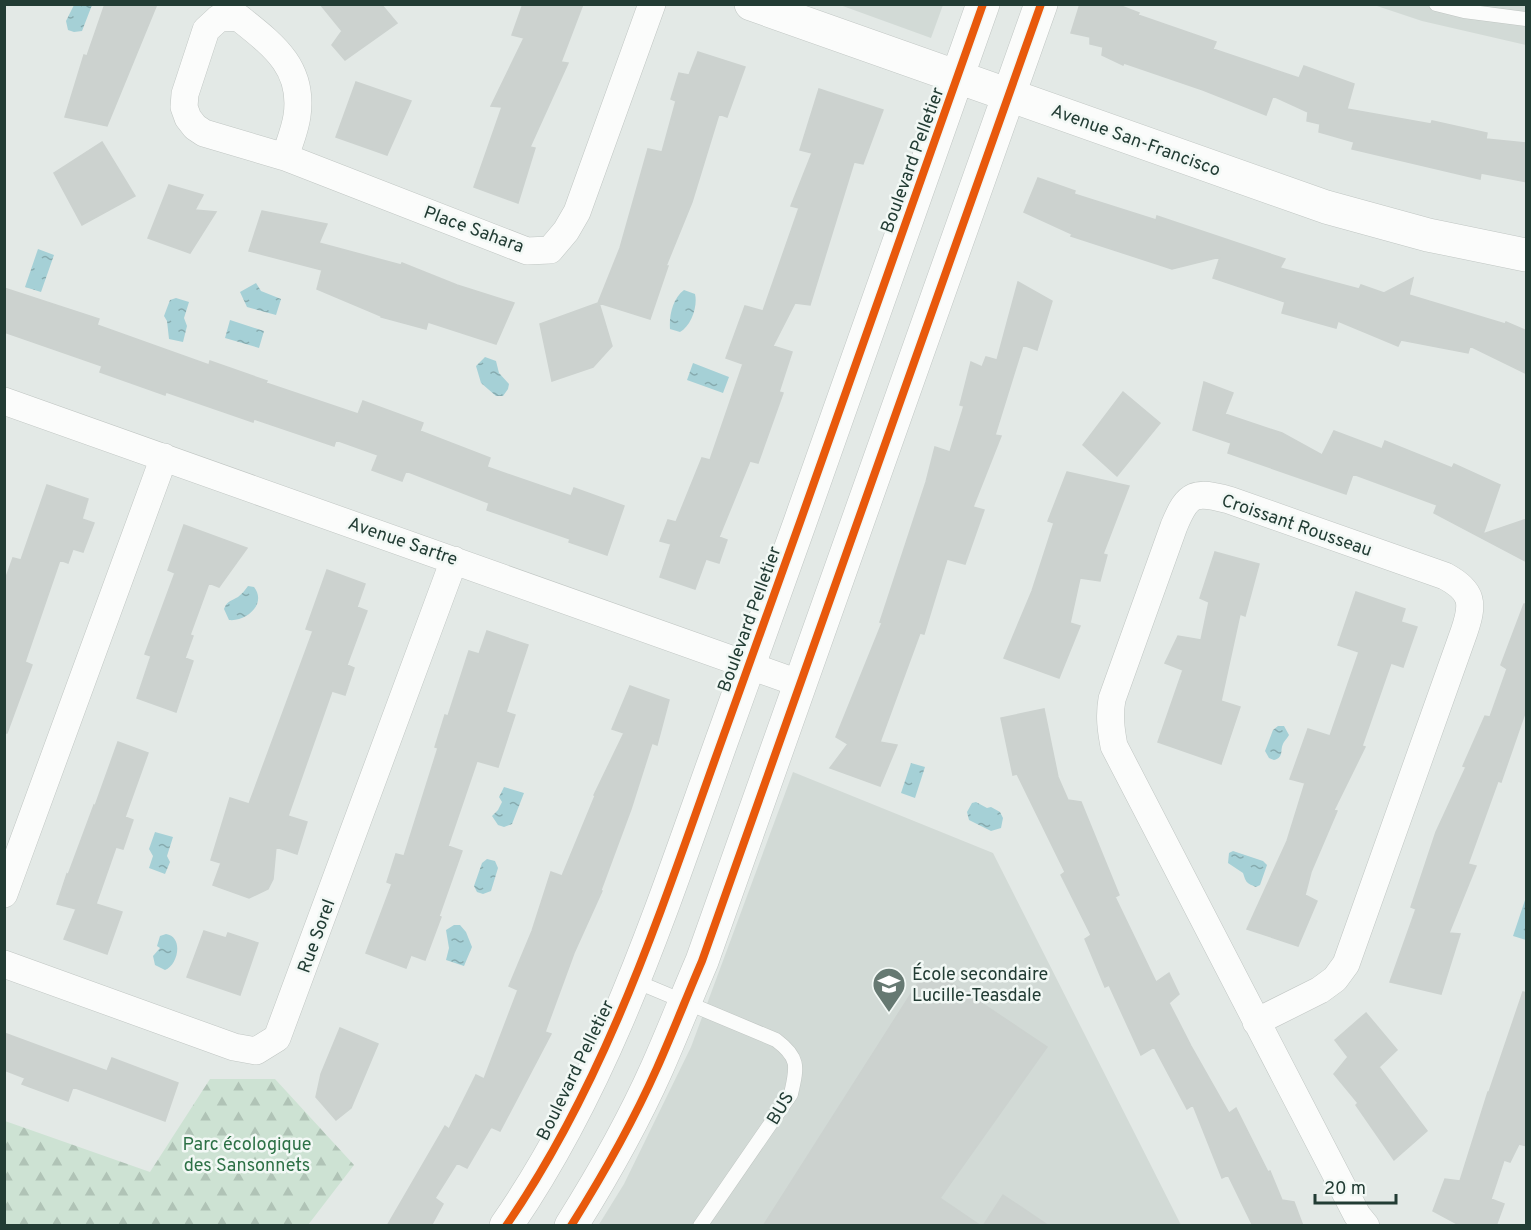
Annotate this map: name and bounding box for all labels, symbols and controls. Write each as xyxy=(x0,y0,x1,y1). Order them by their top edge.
street label: Boulevard Pelletier xyxy=(876,84,950,237)
street label: Avenue San-Francisco xyxy=(1048,100,1223,183)
street label: Place Sahara xyxy=(420,202,527,259)
street label: Croissant Rousseau xyxy=(1218,490,1375,563)
street label: Avenue Sartre xyxy=(345,513,460,572)
street label: Boulevard Pelletier xyxy=(713,543,787,696)
street label: Rue Sorel xyxy=(293,896,341,977)
place label: École secondaire Lucille-Teasdale xyxy=(912,962,1048,1008)
school or university icon: École secondaire Lucille-Teasdale xyxy=(871,966,907,1013)
street label: Boulevard Pelletier xyxy=(532,997,620,1145)
street label: BUS xyxy=(762,1088,800,1130)
park label: Parc écologique des Sansonnets xyxy=(183,1134,311,1178)
scale bar xyxy=(1315,1167,1396,1205)
text: 20 m xyxy=(1324,1178,1366,1201)

